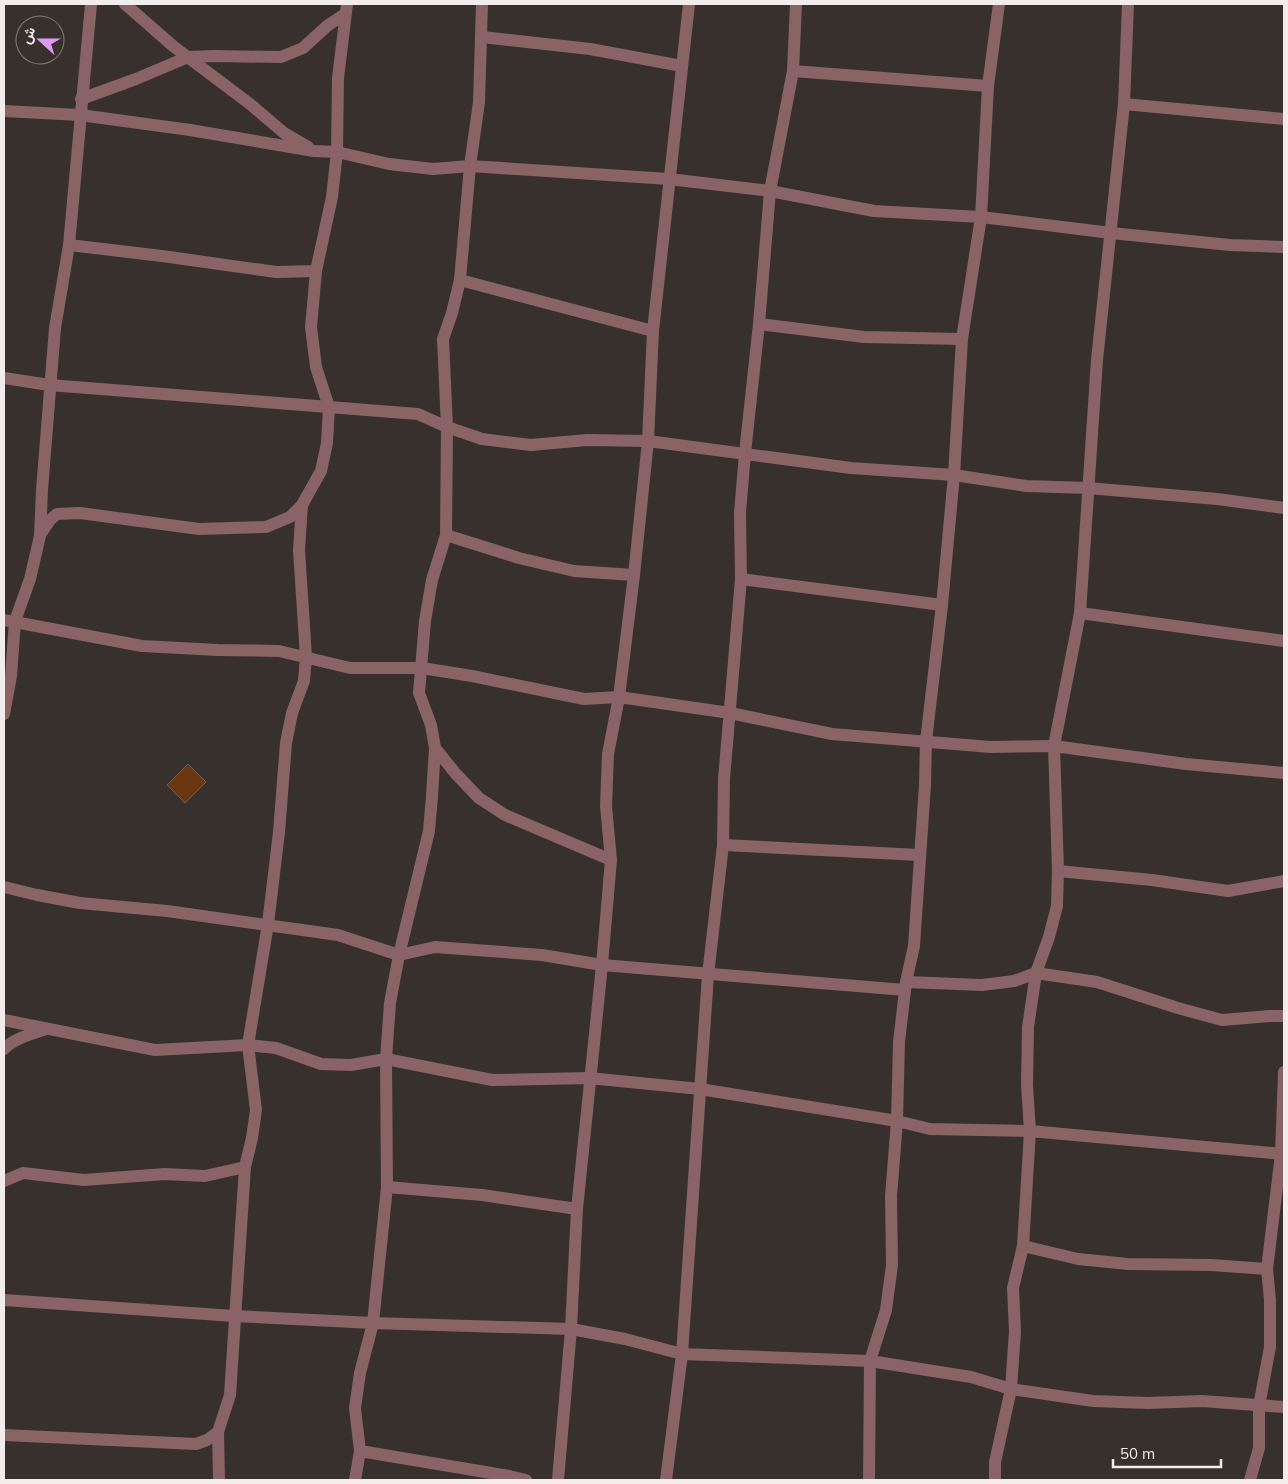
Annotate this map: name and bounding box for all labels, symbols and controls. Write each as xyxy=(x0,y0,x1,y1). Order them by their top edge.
north arrow xyxy=(15,15,65,65)
text: ش xyxy=(16,24,39,46)
scale bar xyxy=(1113,1436,1220,1468)
text: 50 m xyxy=(1120,1444,1155,1463)

